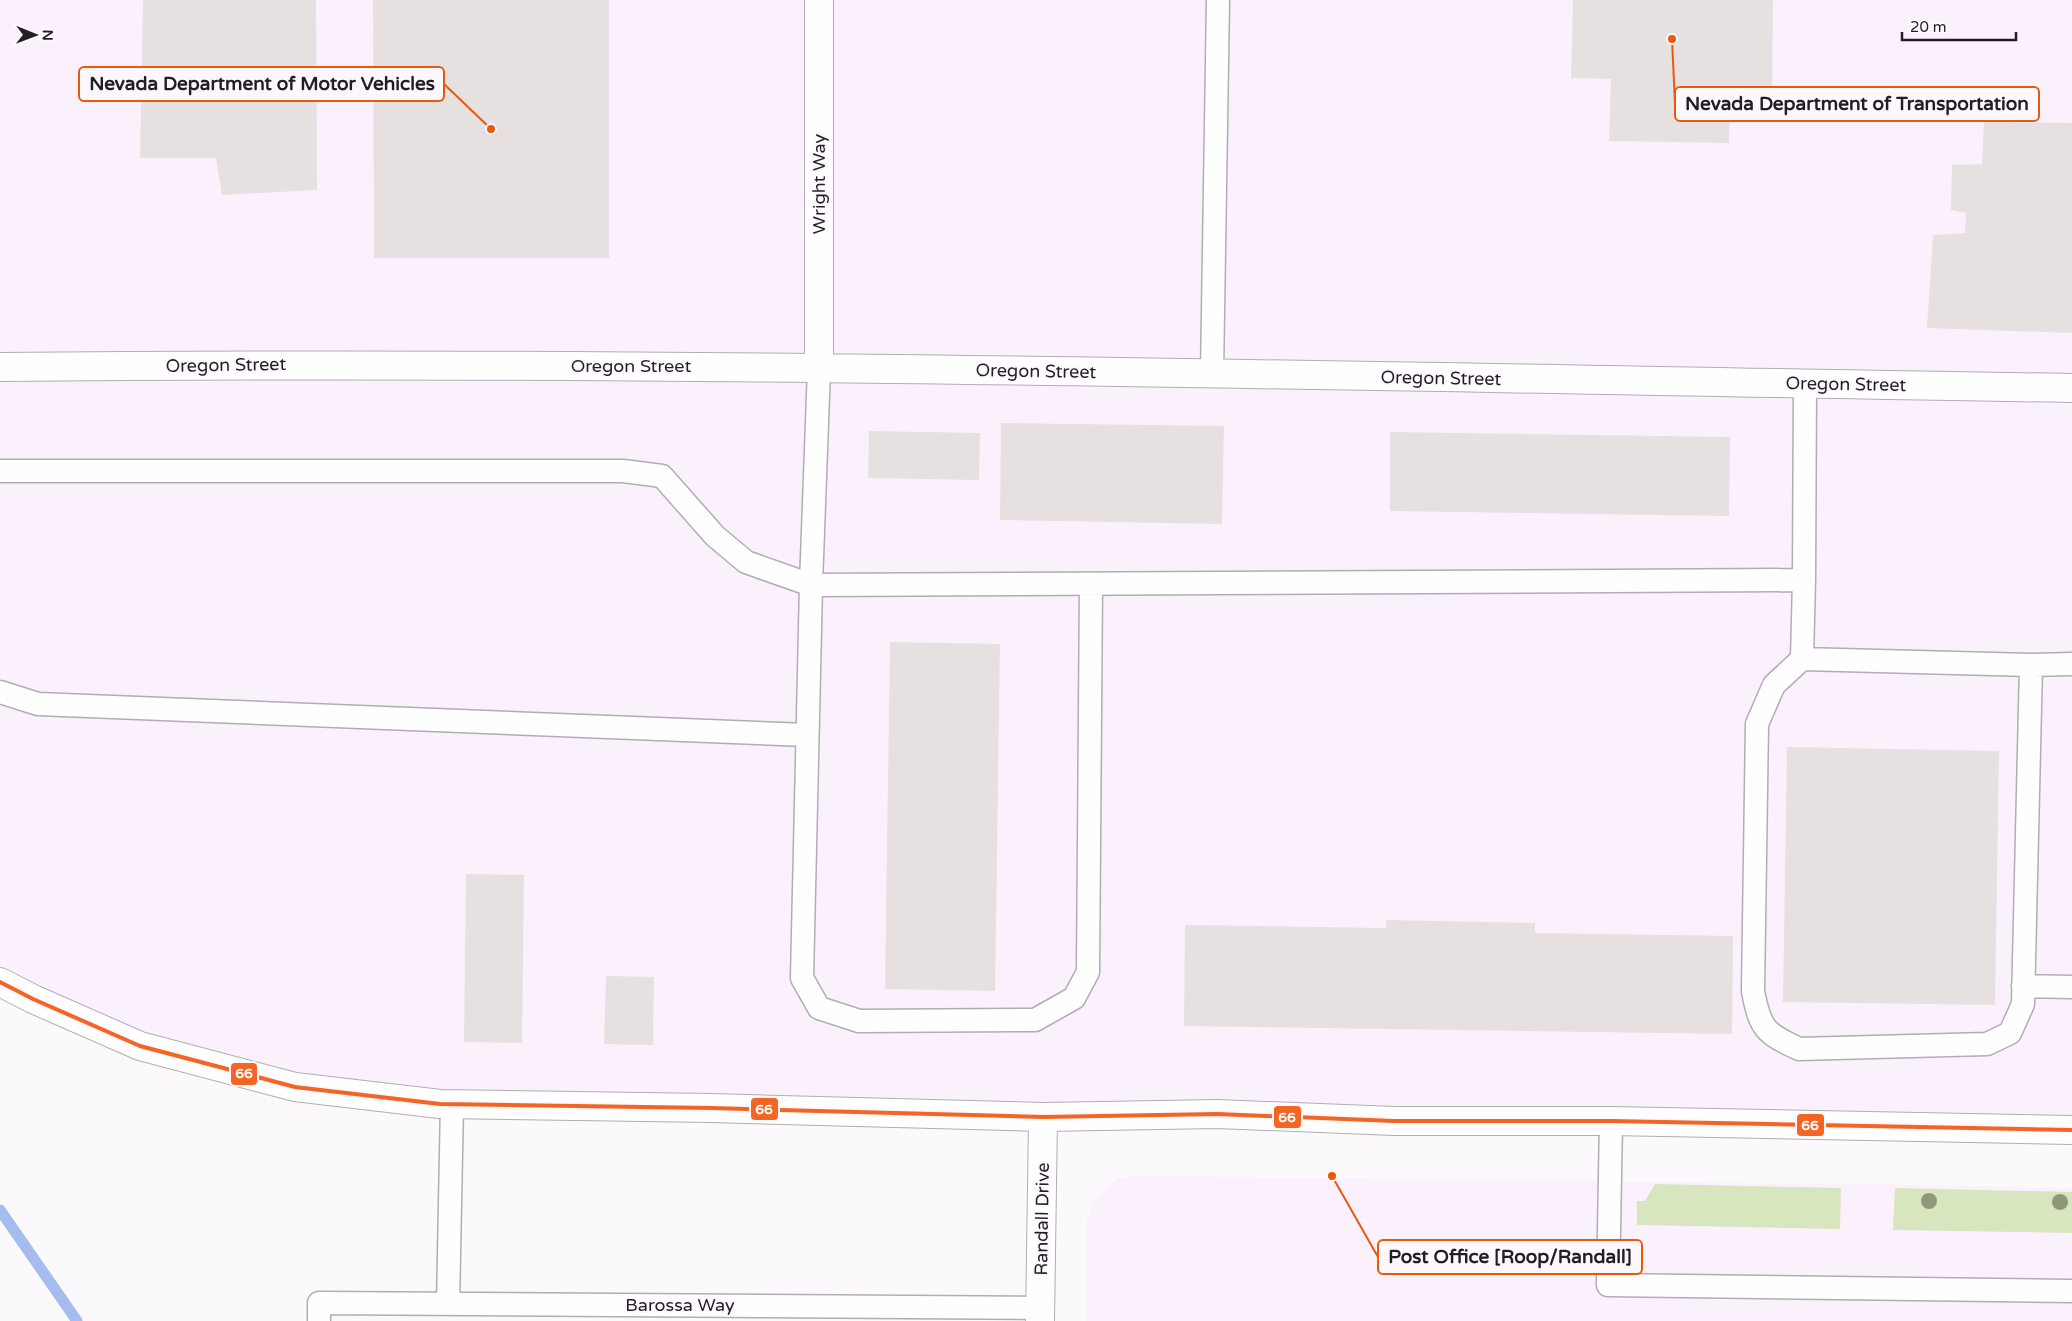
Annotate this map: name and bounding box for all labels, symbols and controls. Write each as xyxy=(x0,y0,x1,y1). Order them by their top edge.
north arrow xyxy=(10,10,60,60)
scale bar xyxy=(1902,10,2016,42)
text: 20 m xyxy=(1910,18,1947,36)
text: N xyxy=(39,29,56,41)
callout: Nevada Department of Motor Vehicles xyxy=(79,67,444,101)
text: Nevada Department of Motor Vehicles xyxy=(89,73,435,96)
callout: Nevada Department of Transportation xyxy=(1675,87,2039,121)
text: Nevada Department of Transportation xyxy=(1685,93,2029,116)
street label: Wright Way xyxy=(808,134,830,234)
street label: Oregon Street xyxy=(165,353,287,377)
street label: Oregon Street xyxy=(571,355,691,377)
street label: Oregon Street xyxy=(975,359,1097,383)
street label: Oregon Street xyxy=(1380,366,1502,390)
street label: Oregon Street xyxy=(1785,372,1907,396)
line badge: 66 xyxy=(230,1062,258,1086)
text: 66 xyxy=(235,1065,253,1082)
line badge: 66 xyxy=(750,1097,779,1121)
text: 66 xyxy=(755,1101,773,1118)
line badge: 66 xyxy=(1273,1105,1302,1129)
text: 66 xyxy=(1278,1109,1296,1126)
line badge: 66 xyxy=(1796,1113,1825,1137)
text: 66 xyxy=(1801,1117,1819,1134)
street label: Randall Drive xyxy=(1030,1162,1054,1276)
callout: Post Office [Roop/Randall] xyxy=(1378,1240,1642,1274)
text: Post Office [Roop/Randall] xyxy=(1388,1246,1632,1269)
street label: Barossa Way xyxy=(625,1294,735,1316)

